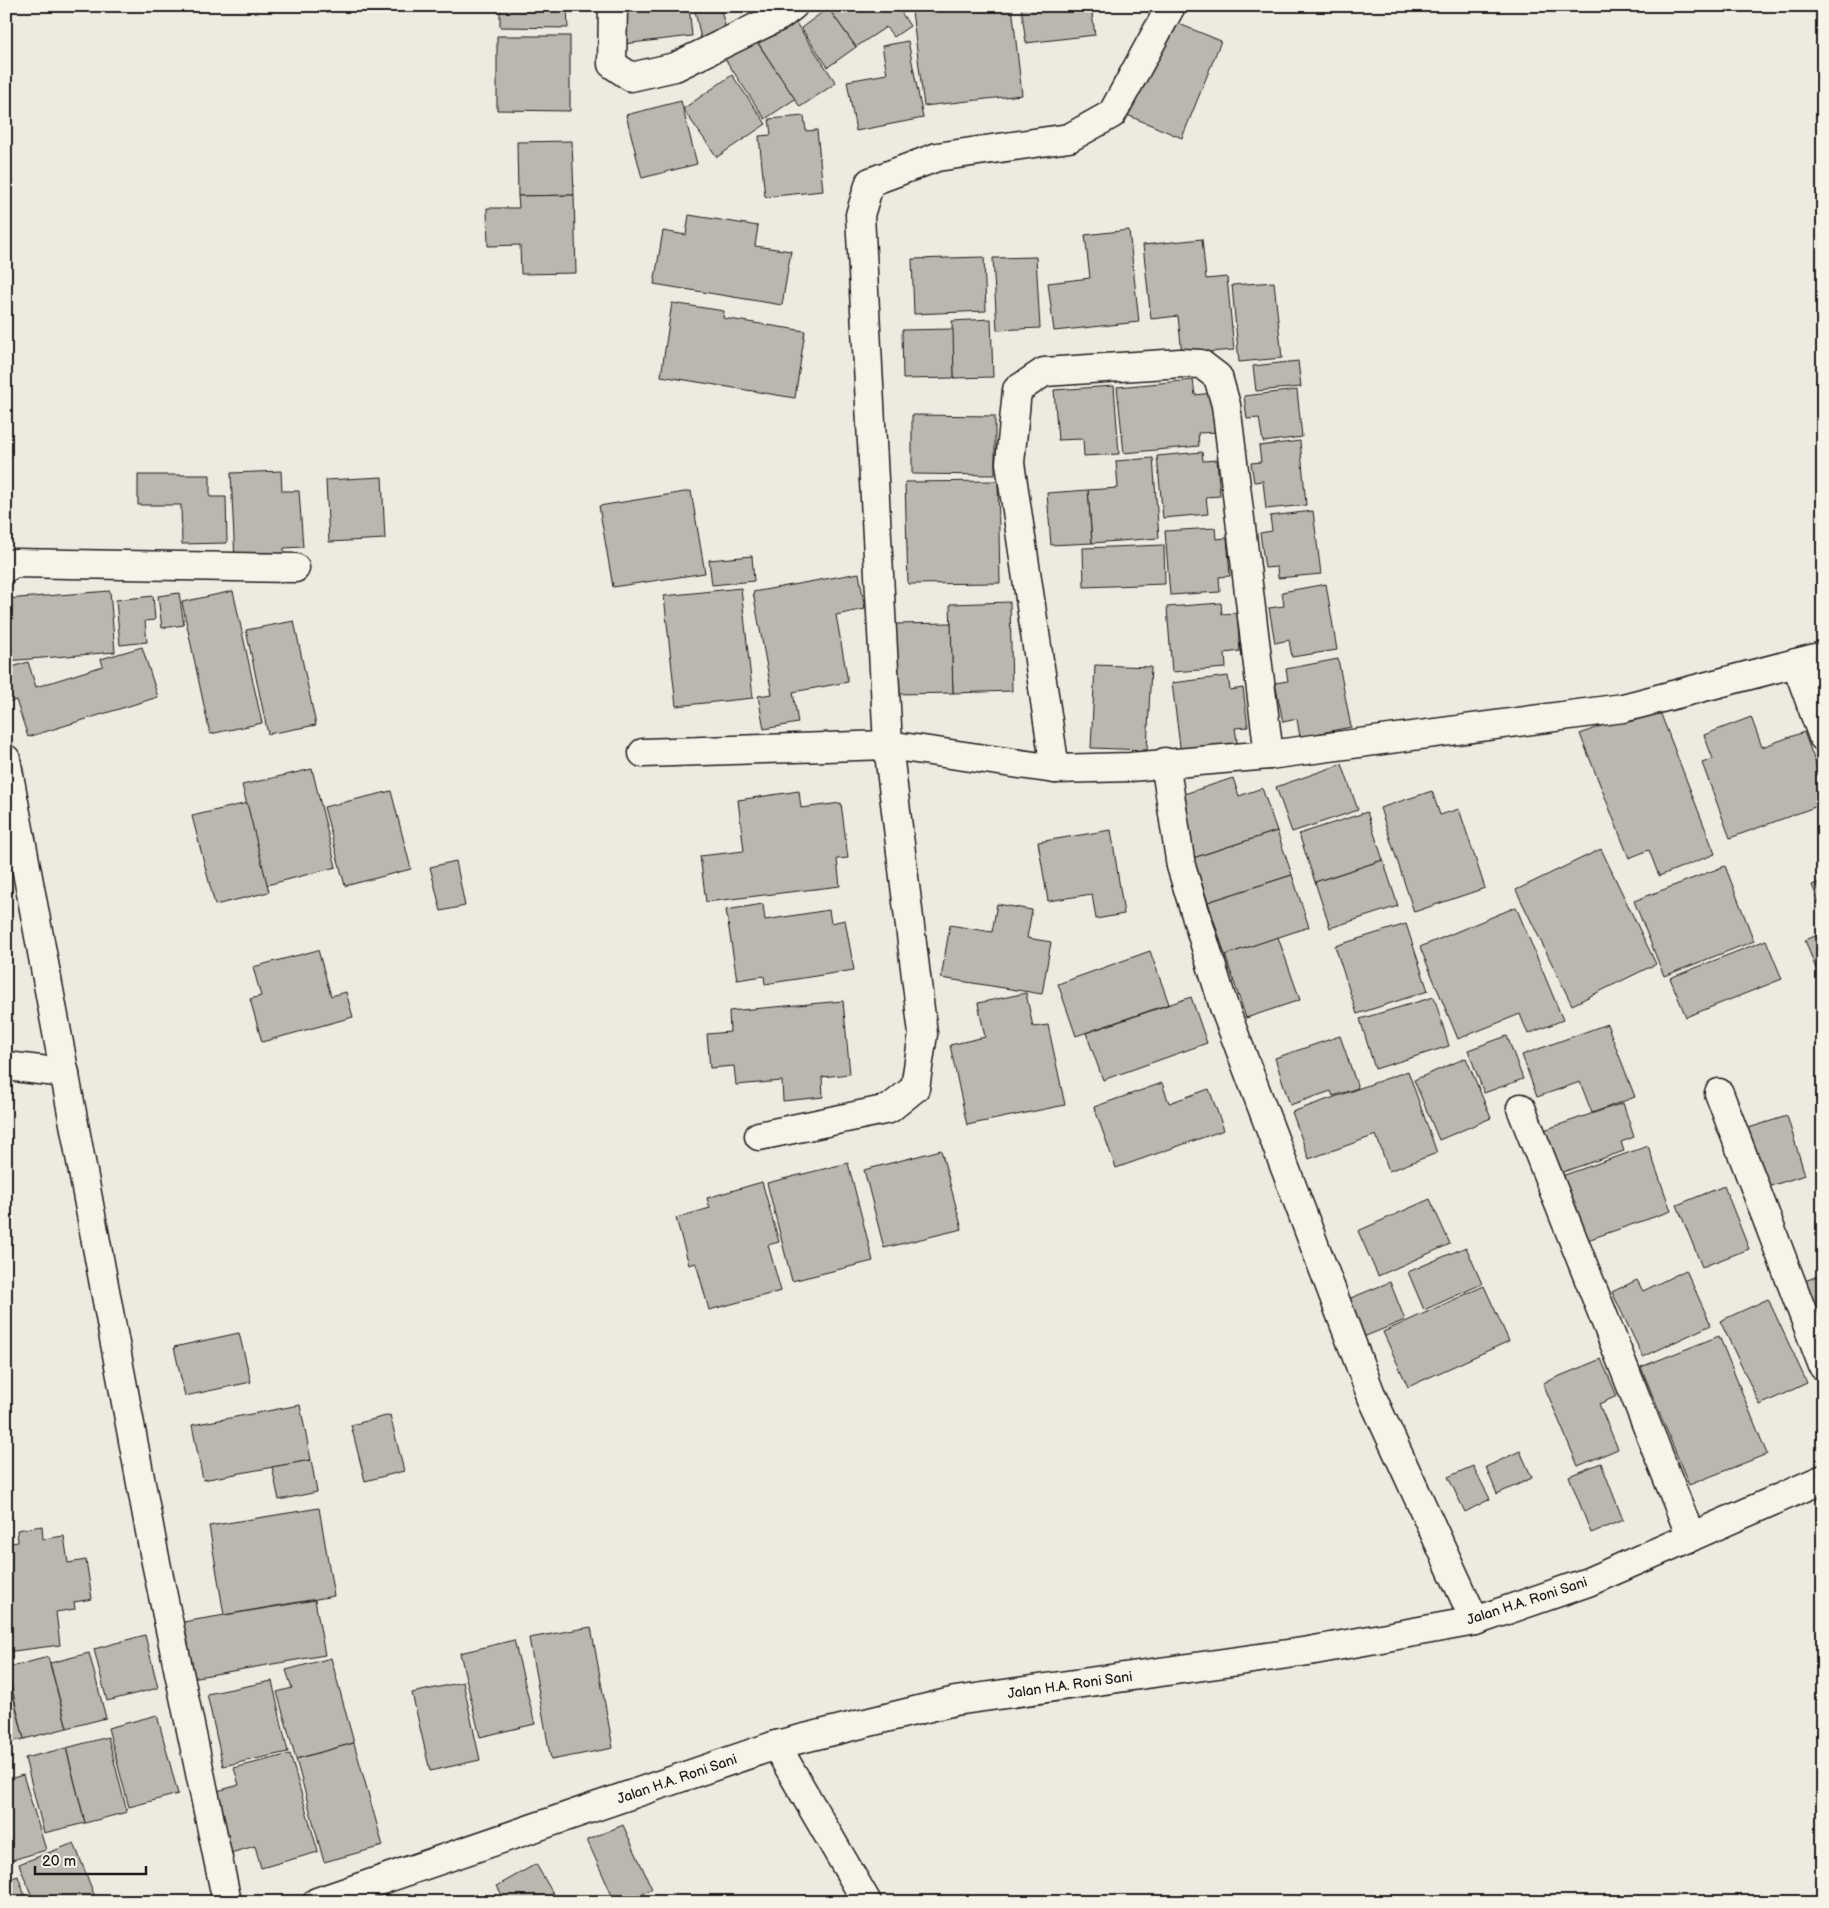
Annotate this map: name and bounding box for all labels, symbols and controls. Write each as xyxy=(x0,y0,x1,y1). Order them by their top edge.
street label: Jalan H.A. Roni Sani xyxy=(1465,1573,1589,1629)
street label: Jalan H.A. Roni Sani xyxy=(1007,1668,1133,1702)
street label: Jalan H.A. Roni Sani xyxy=(615,1750,739,1808)
scale bar xyxy=(35,1843,146,1875)
text: 20 m xyxy=(42,1852,76,1871)

